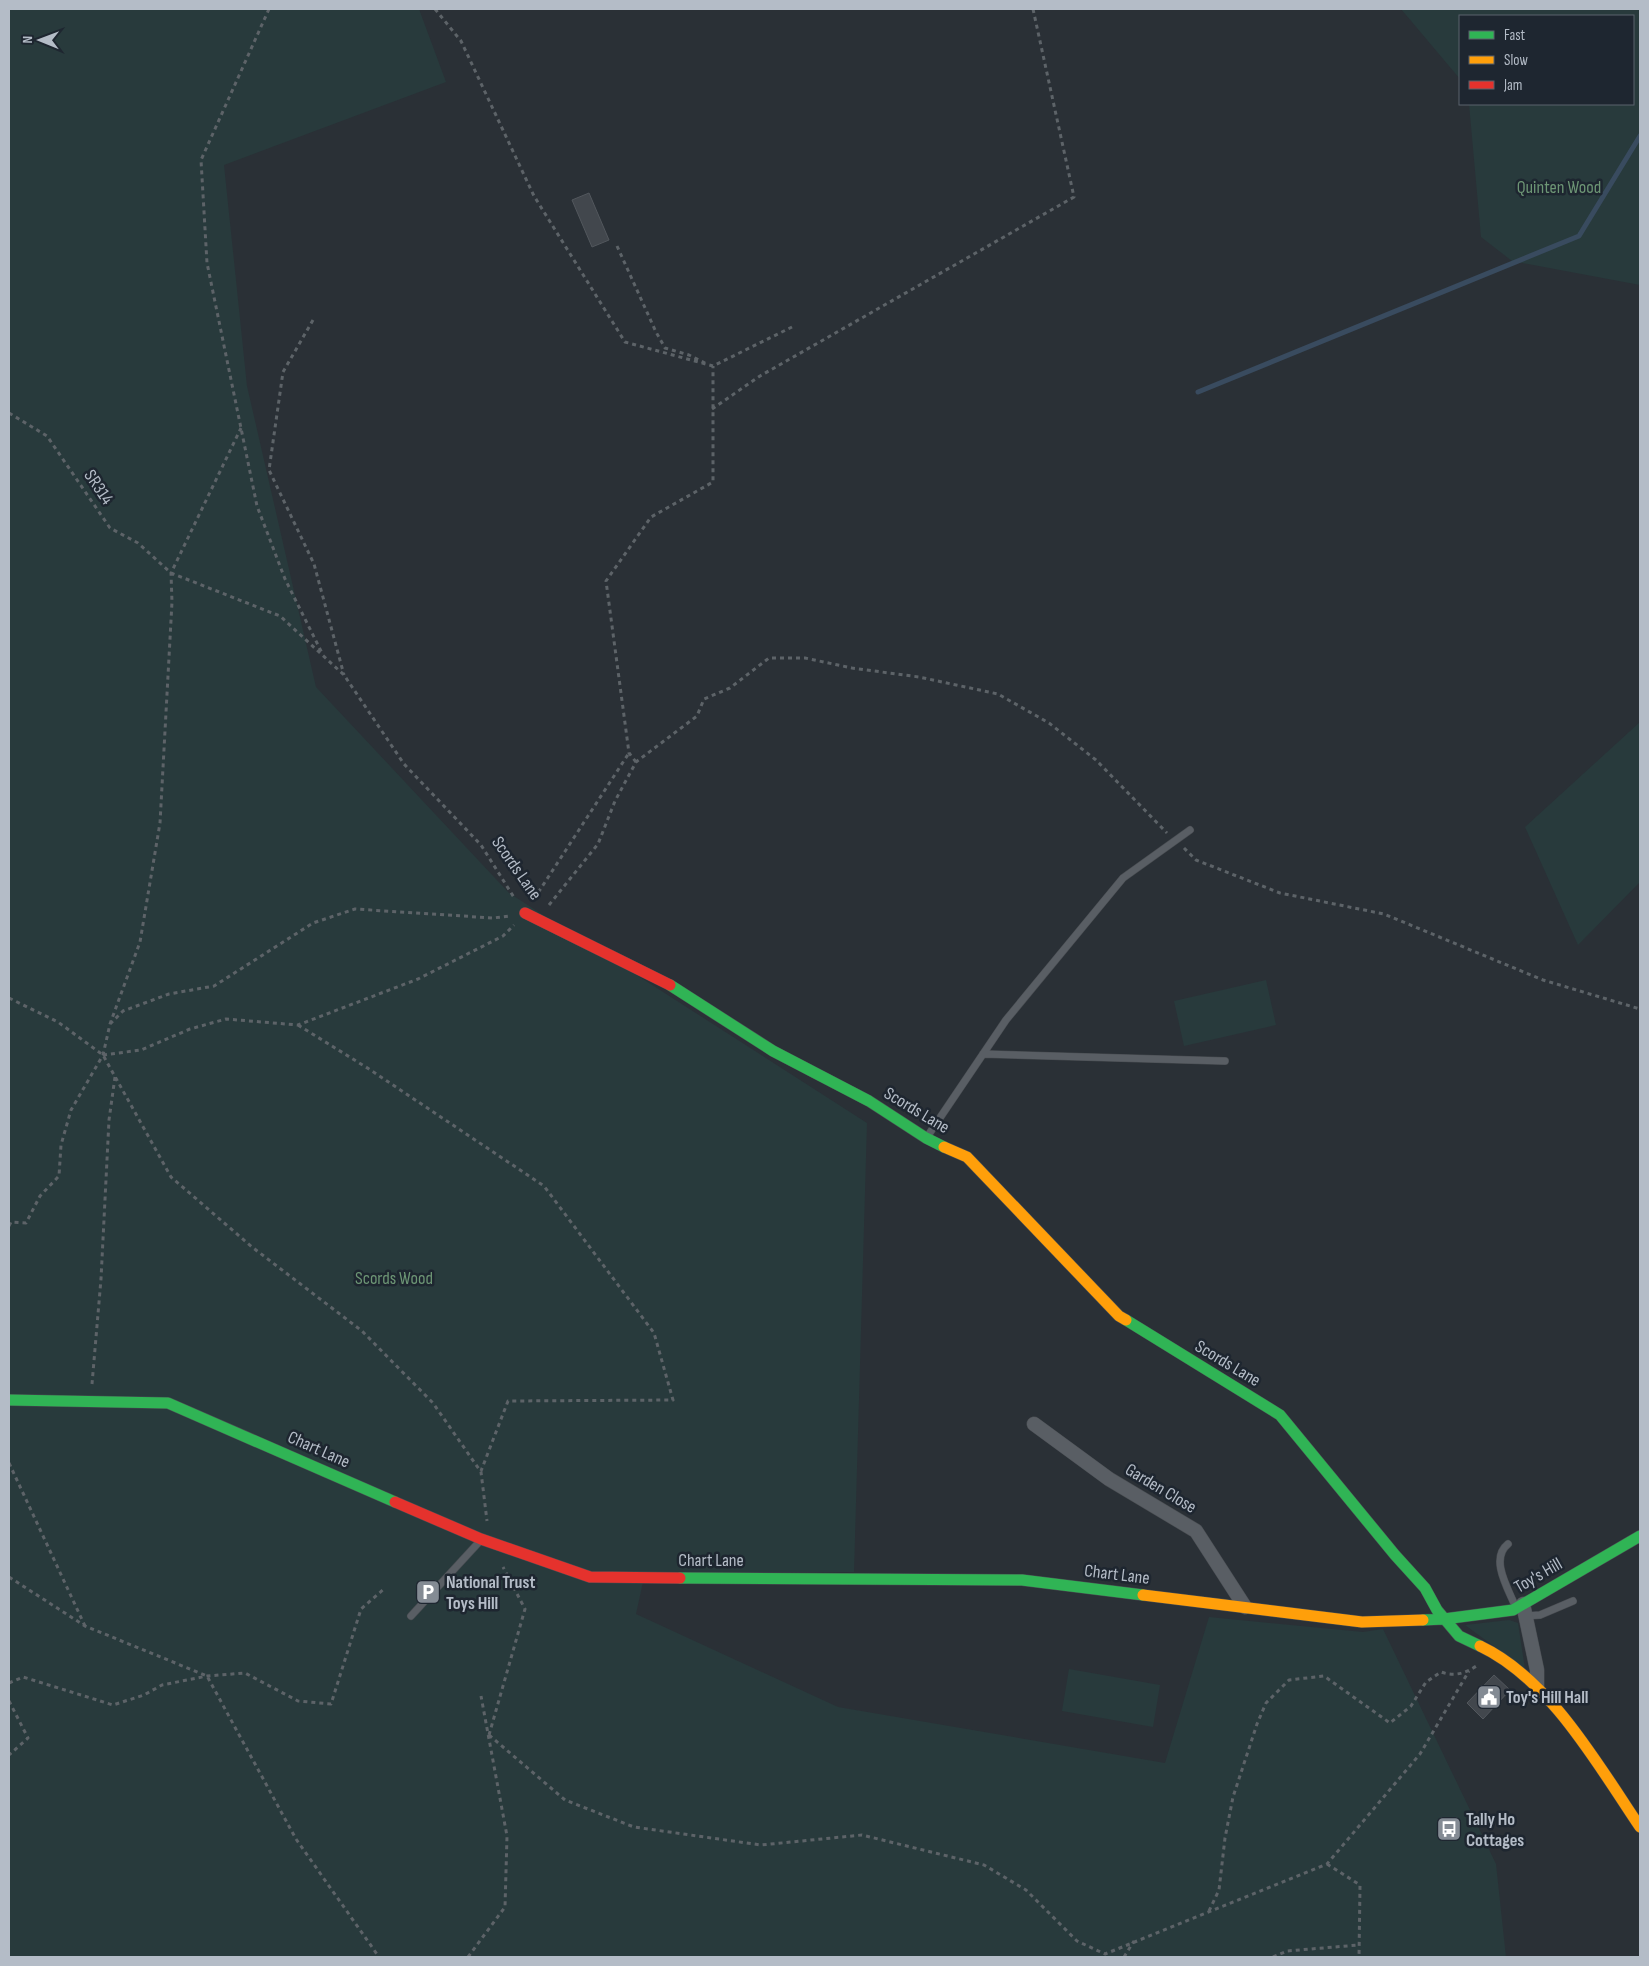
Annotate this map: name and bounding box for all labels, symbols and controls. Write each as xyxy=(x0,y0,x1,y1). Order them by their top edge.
north arrow xyxy=(15,15,65,65)
legend xyxy=(1459,15,1634,105)
text: Fast xyxy=(1504,26,1526,45)
text: N xyxy=(19,36,36,44)
text: Slow xyxy=(1504,51,1528,70)
text: Jam xyxy=(1503,76,1522,95)
park label: Quinten Wood xyxy=(1517,177,1601,198)
street label: SR314 xyxy=(79,466,118,509)
street label: Scords Lane xyxy=(487,833,546,904)
street label: Scords Lane xyxy=(880,1083,953,1138)
park label: Scords Wood xyxy=(355,1268,433,1289)
street label: Scords Lane xyxy=(1191,1336,1264,1391)
street label: Chart Lane xyxy=(285,1427,353,1472)
street label: Garden Close xyxy=(1121,1459,1200,1518)
street label: Chart Lane xyxy=(678,1550,744,1571)
street label: Toy's Hill xyxy=(1511,1553,1566,1597)
street label: Chart Lane xyxy=(1083,1560,1151,1589)
place label: National Trust Toys Hill xyxy=(446,1572,535,1614)
parking icon: National Trust Toys Hill xyxy=(415,1579,441,1605)
public building icon: Toy's Hill Hall xyxy=(1476,1684,1502,1710)
place label: Toy's Hill Hall xyxy=(1506,1687,1589,1708)
place label: Tally Ho Cottages xyxy=(1466,1809,1524,1851)
bus stop icon: Tally Ho Cottages xyxy=(1436,1816,1462,1842)

